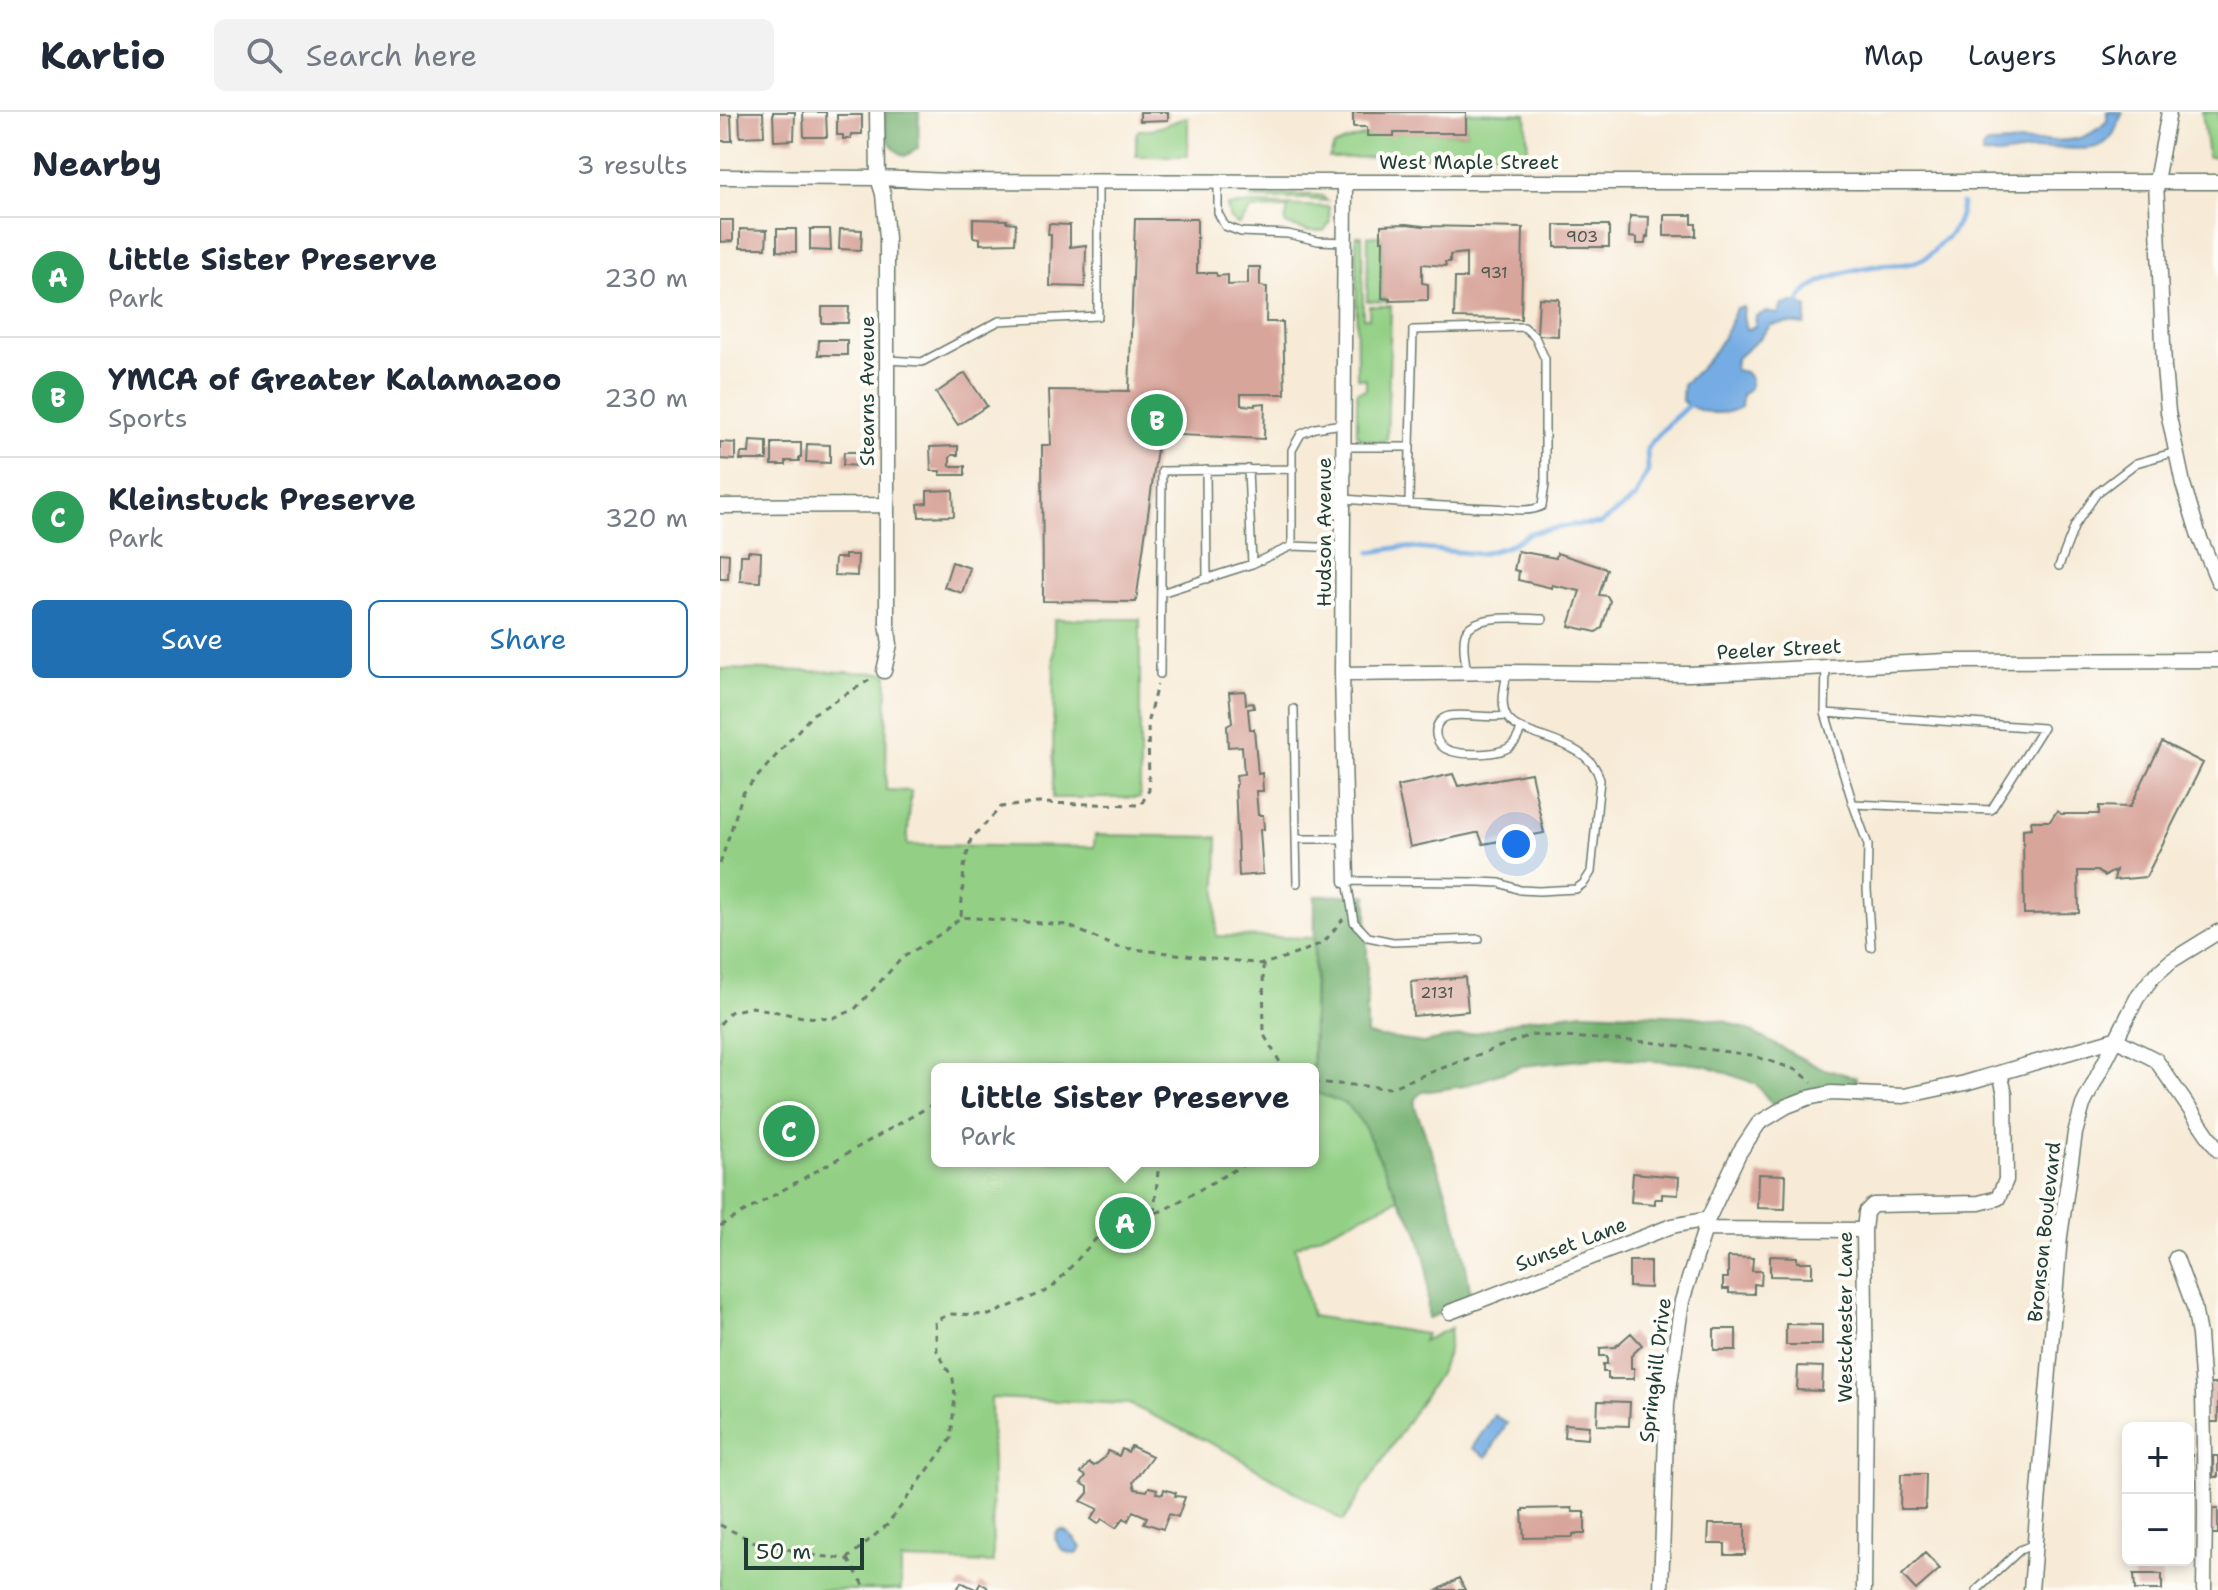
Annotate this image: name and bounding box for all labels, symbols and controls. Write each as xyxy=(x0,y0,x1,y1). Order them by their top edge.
search box xyxy=(214,19,774,91)
text: Kartio xyxy=(40,30,166,81)
icon: search xyxy=(242,33,286,77)
text: Search here xyxy=(306,35,477,76)
text: Map xyxy=(1864,36,1924,74)
text: Layers xyxy=(1968,36,2057,74)
text: Share xyxy=(2101,36,2178,74)
text: Nearby xyxy=(32,141,162,187)
text: 3 results xyxy=(576,147,688,182)
street label: West Maple Street xyxy=(1379,149,1559,175)
house number: 903 xyxy=(1566,226,1598,247)
text: Little Sister Preserve xyxy=(108,239,437,280)
text: A xyxy=(48,260,68,295)
text: 230 m xyxy=(604,260,688,295)
house number: 931 xyxy=(1480,262,1508,283)
text: Park xyxy=(108,280,164,315)
street label: Stearns Avenue xyxy=(854,316,880,466)
text: YMCA of Greater Kalamazoo xyxy=(108,359,562,400)
text: B xyxy=(50,380,66,415)
text: 230 m xyxy=(604,380,688,415)
pin: B xyxy=(1131,390,1183,450)
text: Sports xyxy=(108,400,188,435)
street label: Hudson Avenue xyxy=(1311,457,1337,607)
text: Kleinstuck Preserve xyxy=(108,479,416,520)
text: C xyxy=(50,500,66,535)
text: 320 m xyxy=(605,500,688,535)
text: Park xyxy=(108,520,164,555)
button: Save xyxy=(32,600,352,678)
button: Share xyxy=(368,600,688,678)
street label: Peeler Street xyxy=(1716,633,1842,665)
your location xyxy=(1496,824,1536,864)
house number: 2131 xyxy=(1420,982,1454,1003)
popup xyxy=(931,1063,1319,1167)
text: Little Sister Preserve xyxy=(960,1077,1290,1118)
pin: C xyxy=(763,1101,815,1161)
text: Park xyxy=(960,1118,1016,1153)
street label: Bronson Boulevard xyxy=(2022,1140,2066,1323)
pin: A xyxy=(1099,1193,1151,1253)
street label: Sunset Lane xyxy=(1512,1211,1630,1277)
street label: Westchester Lane xyxy=(1832,1231,1858,1403)
street label: Springhill Drive xyxy=(1633,1296,1677,1444)
map controls xyxy=(2122,1422,2194,1566)
button: + xyxy=(2122,1422,2194,1494)
button: − xyxy=(2122,1494,2194,1566)
scale bar xyxy=(744,1534,864,1570)
text: 50 m xyxy=(756,1537,811,1566)

